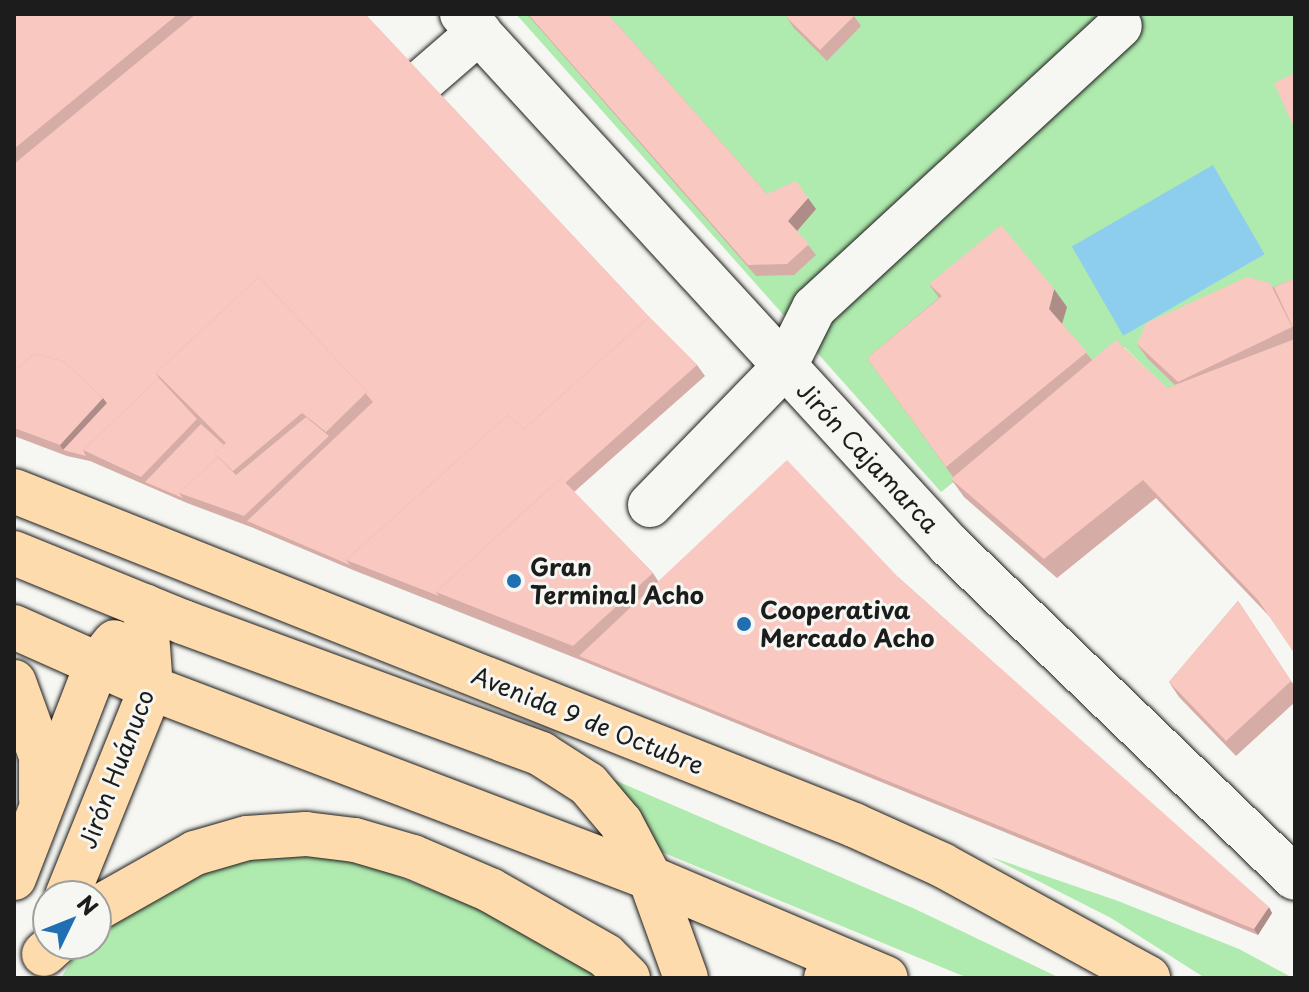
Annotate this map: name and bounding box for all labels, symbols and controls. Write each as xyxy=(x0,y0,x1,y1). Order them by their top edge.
street label: Jirón Cajamarca xyxy=(791,375,945,539)
place label: Gran Terminal Acho xyxy=(530,553,705,609)
marker: Gran Terminal Acho xyxy=(505,572,523,590)
place label: Cooperativa Mercado Acho xyxy=(760,596,934,652)
marker: Cooperativa Mercado Acho xyxy=(735,615,753,633)
street label: Avenida 9 de Octubre xyxy=(467,660,709,780)
street label: Jirón Huánuco xyxy=(72,685,160,853)
north arrow xyxy=(32,880,112,960)
text: N xyxy=(70,887,106,922)

